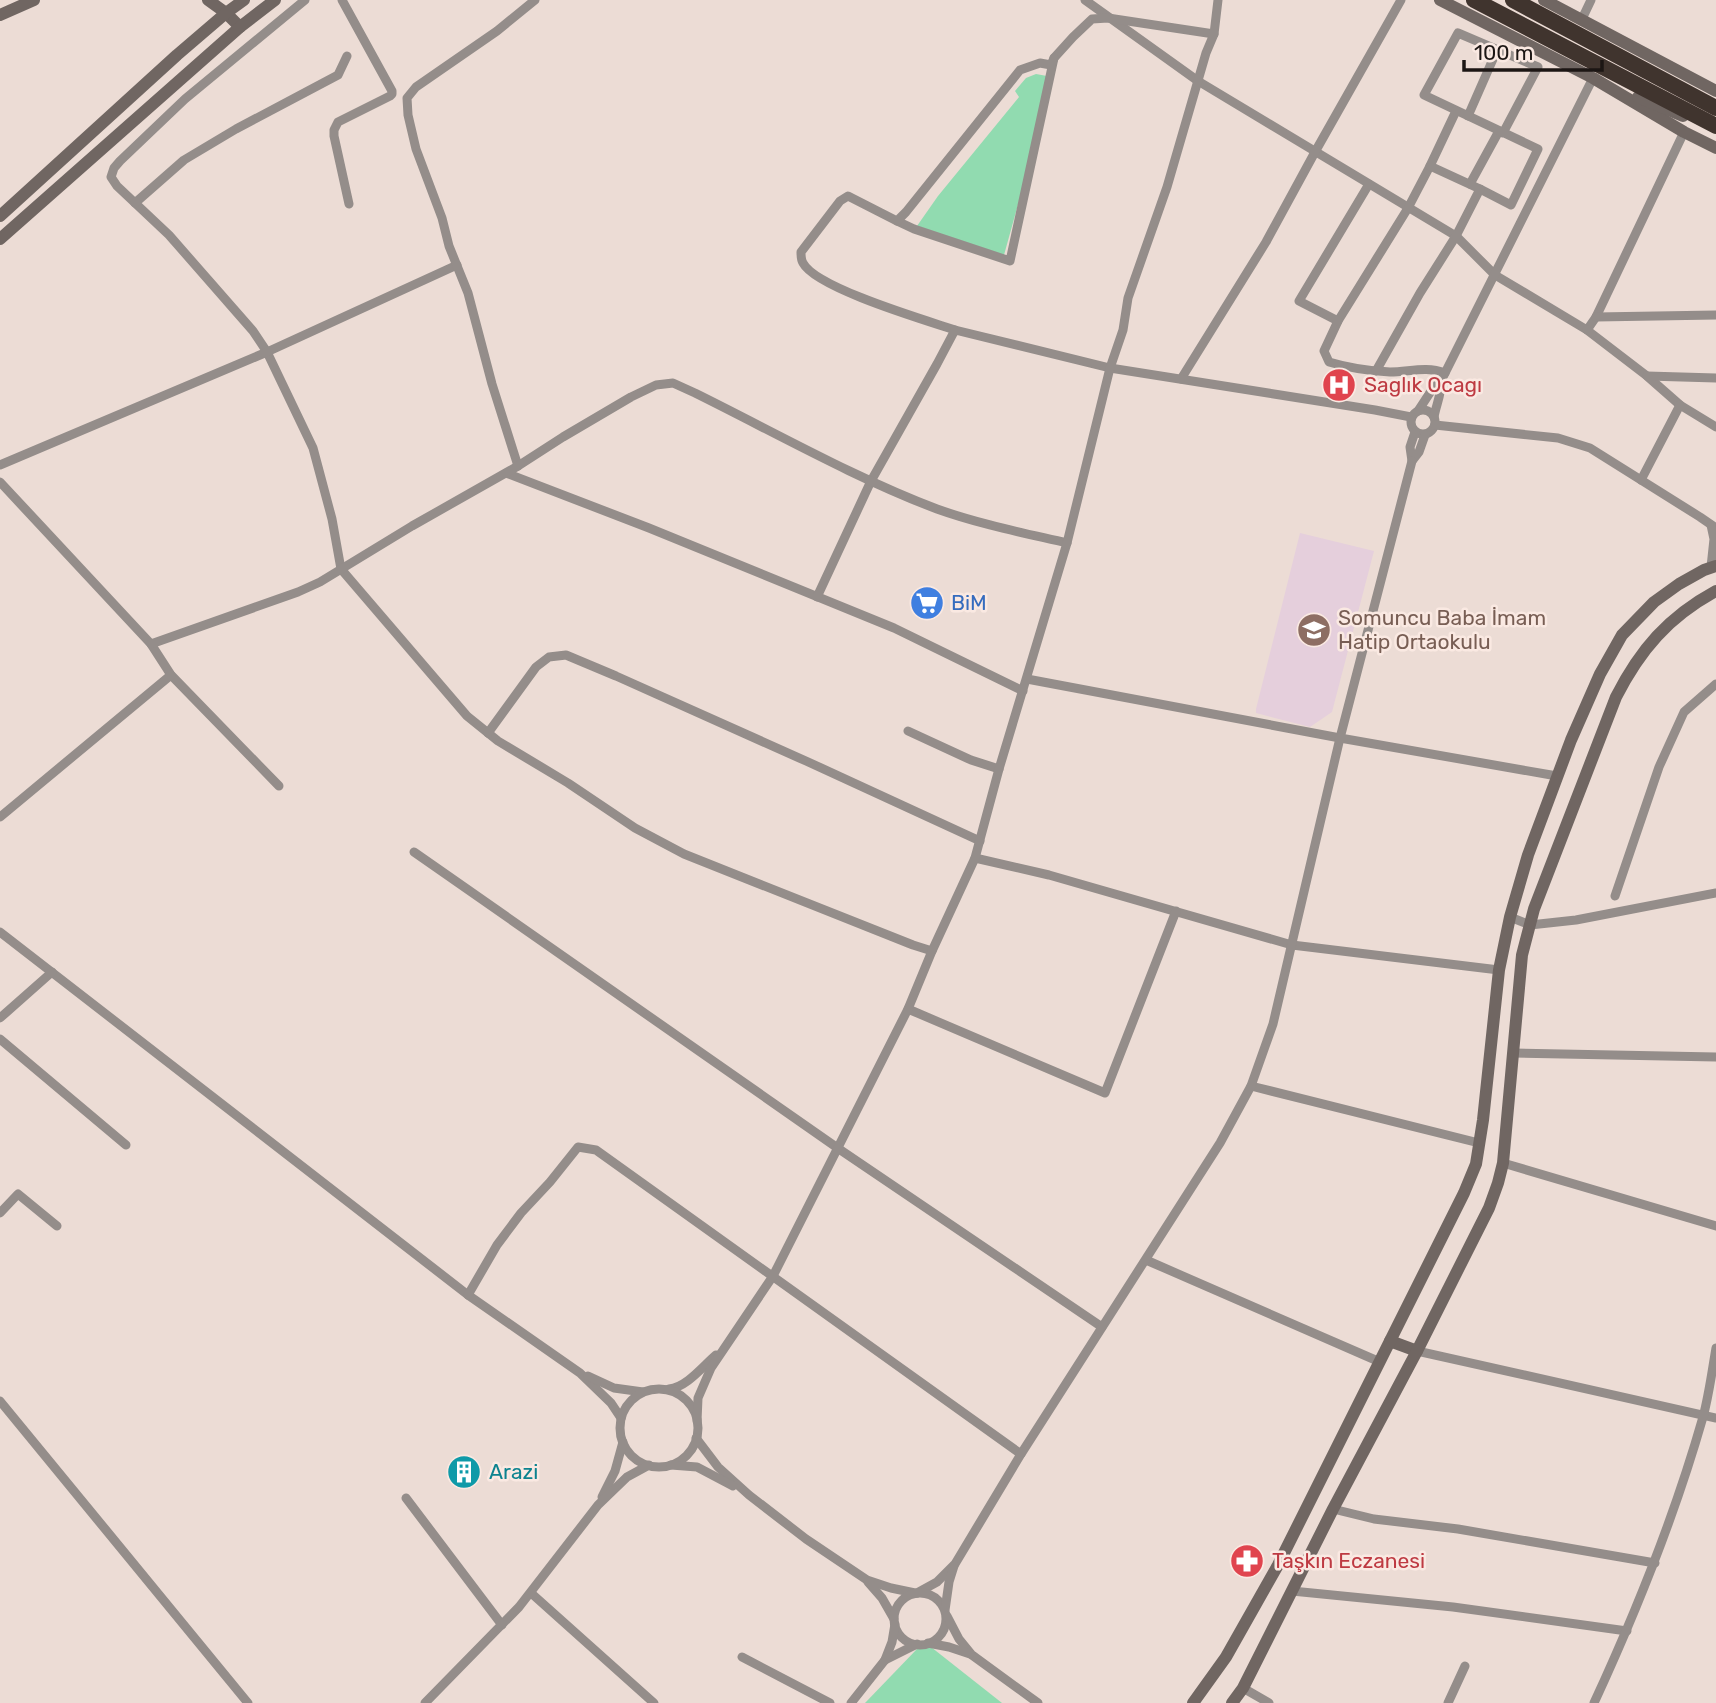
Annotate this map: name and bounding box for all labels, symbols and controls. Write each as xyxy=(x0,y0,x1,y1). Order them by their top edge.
scale bar xyxy=(1464,28,1602,72)
text: 100 m xyxy=(1474,40,1533,65)
hospital icon: Saglık Ocagı xyxy=(1320,366,1358,404)
place label: Saglık Ocagı xyxy=(1364,372,1482,397)
supermarket icon: BiM xyxy=(908,584,946,622)
place label: BiM xyxy=(951,590,987,615)
place label: Somuncu Baba İmam Hatip Ortaokulu xyxy=(1338,605,1546,654)
school or university icon: Somuncu Baba İmam Hatip Ortaokulu xyxy=(1295,611,1333,649)
building icon: Arazi xyxy=(445,1453,483,1491)
place label: Arazi xyxy=(489,1459,538,1484)
pharmacy icon: Taşkın Eczanesi xyxy=(1228,1542,1266,1580)
place label: Taşkın Eczanesi xyxy=(1272,1548,1425,1573)

